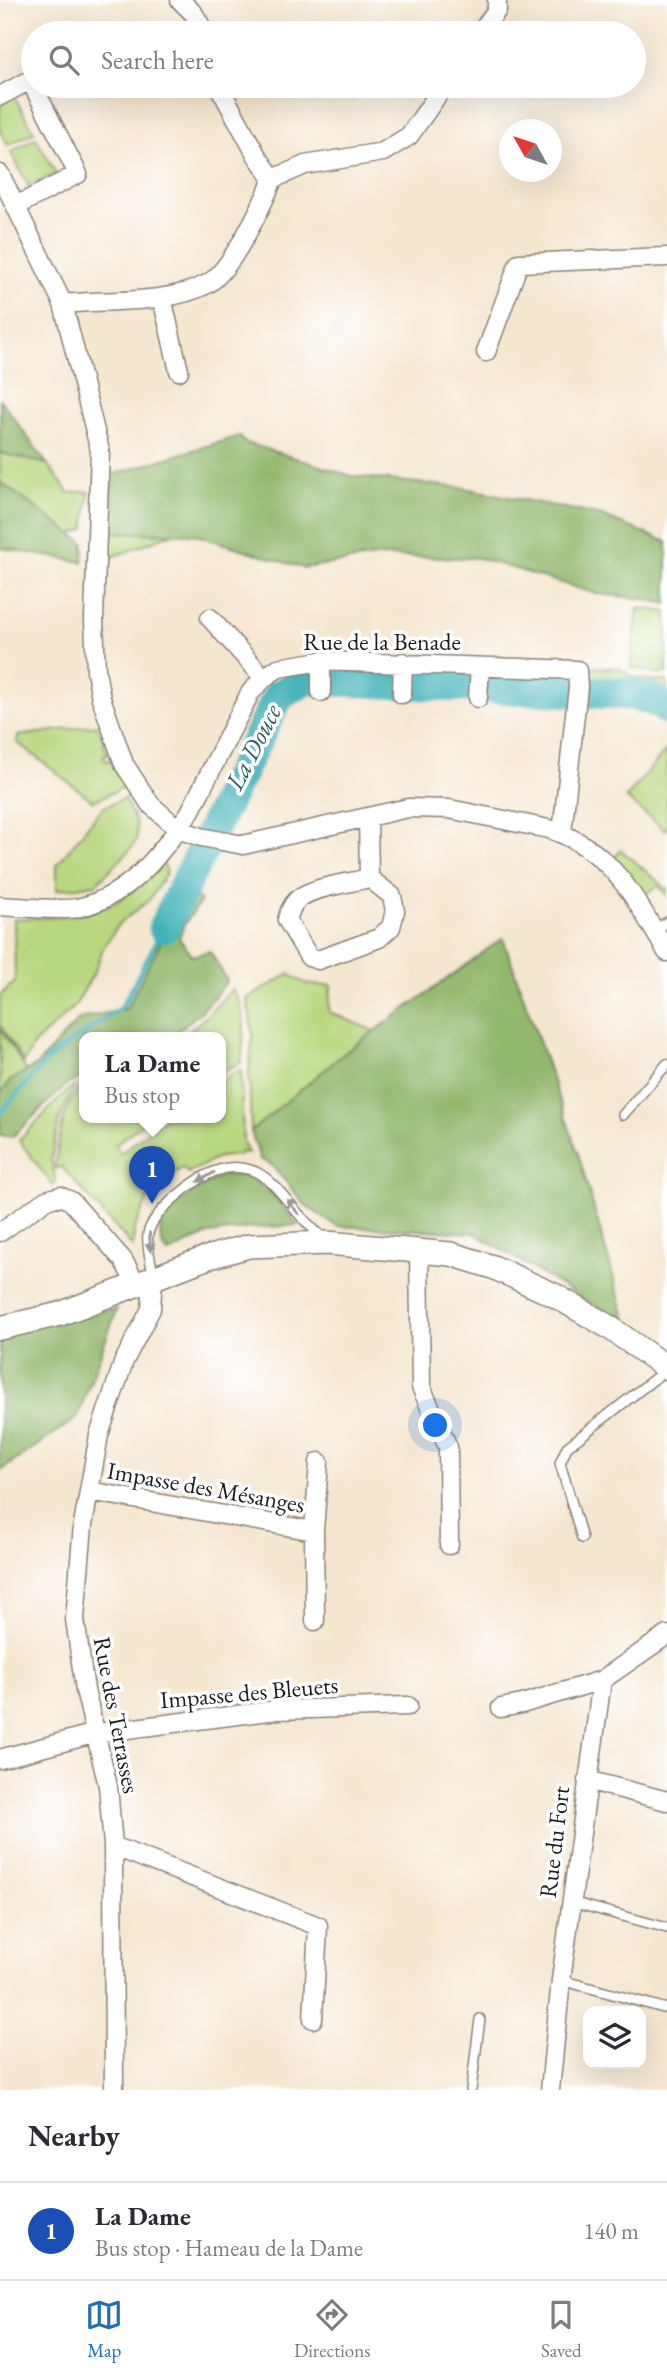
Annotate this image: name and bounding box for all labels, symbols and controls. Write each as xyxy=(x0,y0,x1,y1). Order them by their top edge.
search box xyxy=(21,21,646,98)
icon: search xyxy=(45,41,83,79)
text: Search here xyxy=(101,43,214,77)
north arrow xyxy=(499,119,562,182)
street label: Rue de la Benade xyxy=(303,626,461,657)
water label: La Douce xyxy=(217,697,290,797)
popup xyxy=(79,1032,226,1123)
text: La Dame xyxy=(105,1046,200,1080)
text: Bus stop xyxy=(105,1080,180,1110)
pin: 1 xyxy=(129,1146,175,1204)
one-way arrow xyxy=(196,1171,215,1183)
one-way arrow xyxy=(285,1198,300,1216)
one-way arrow xyxy=(145,1231,156,1253)
your location xyxy=(418,1408,452,1442)
street label: Impasse des Mésanges xyxy=(105,1454,307,1520)
street label: Rue des Terrasses xyxy=(87,1634,147,1796)
street label: Impasse des Bleuets xyxy=(159,1669,339,1715)
street label: Rue du Fort xyxy=(532,1784,576,1900)
map controls xyxy=(583,2006,646,2069)
button: layers xyxy=(583,2006,646,2069)
text: Nearby xyxy=(28,2116,120,2155)
text: La Dame xyxy=(95,2199,191,2233)
text: 1 xyxy=(45,2216,57,2246)
text: 140 m xyxy=(583,2216,639,2246)
text: Bus stop · Hameau de la Dame xyxy=(95,2233,363,2263)
tab: Map xyxy=(85,2296,123,2363)
tab: Directions xyxy=(294,2296,370,2363)
tab: Saved xyxy=(541,2296,582,2363)

